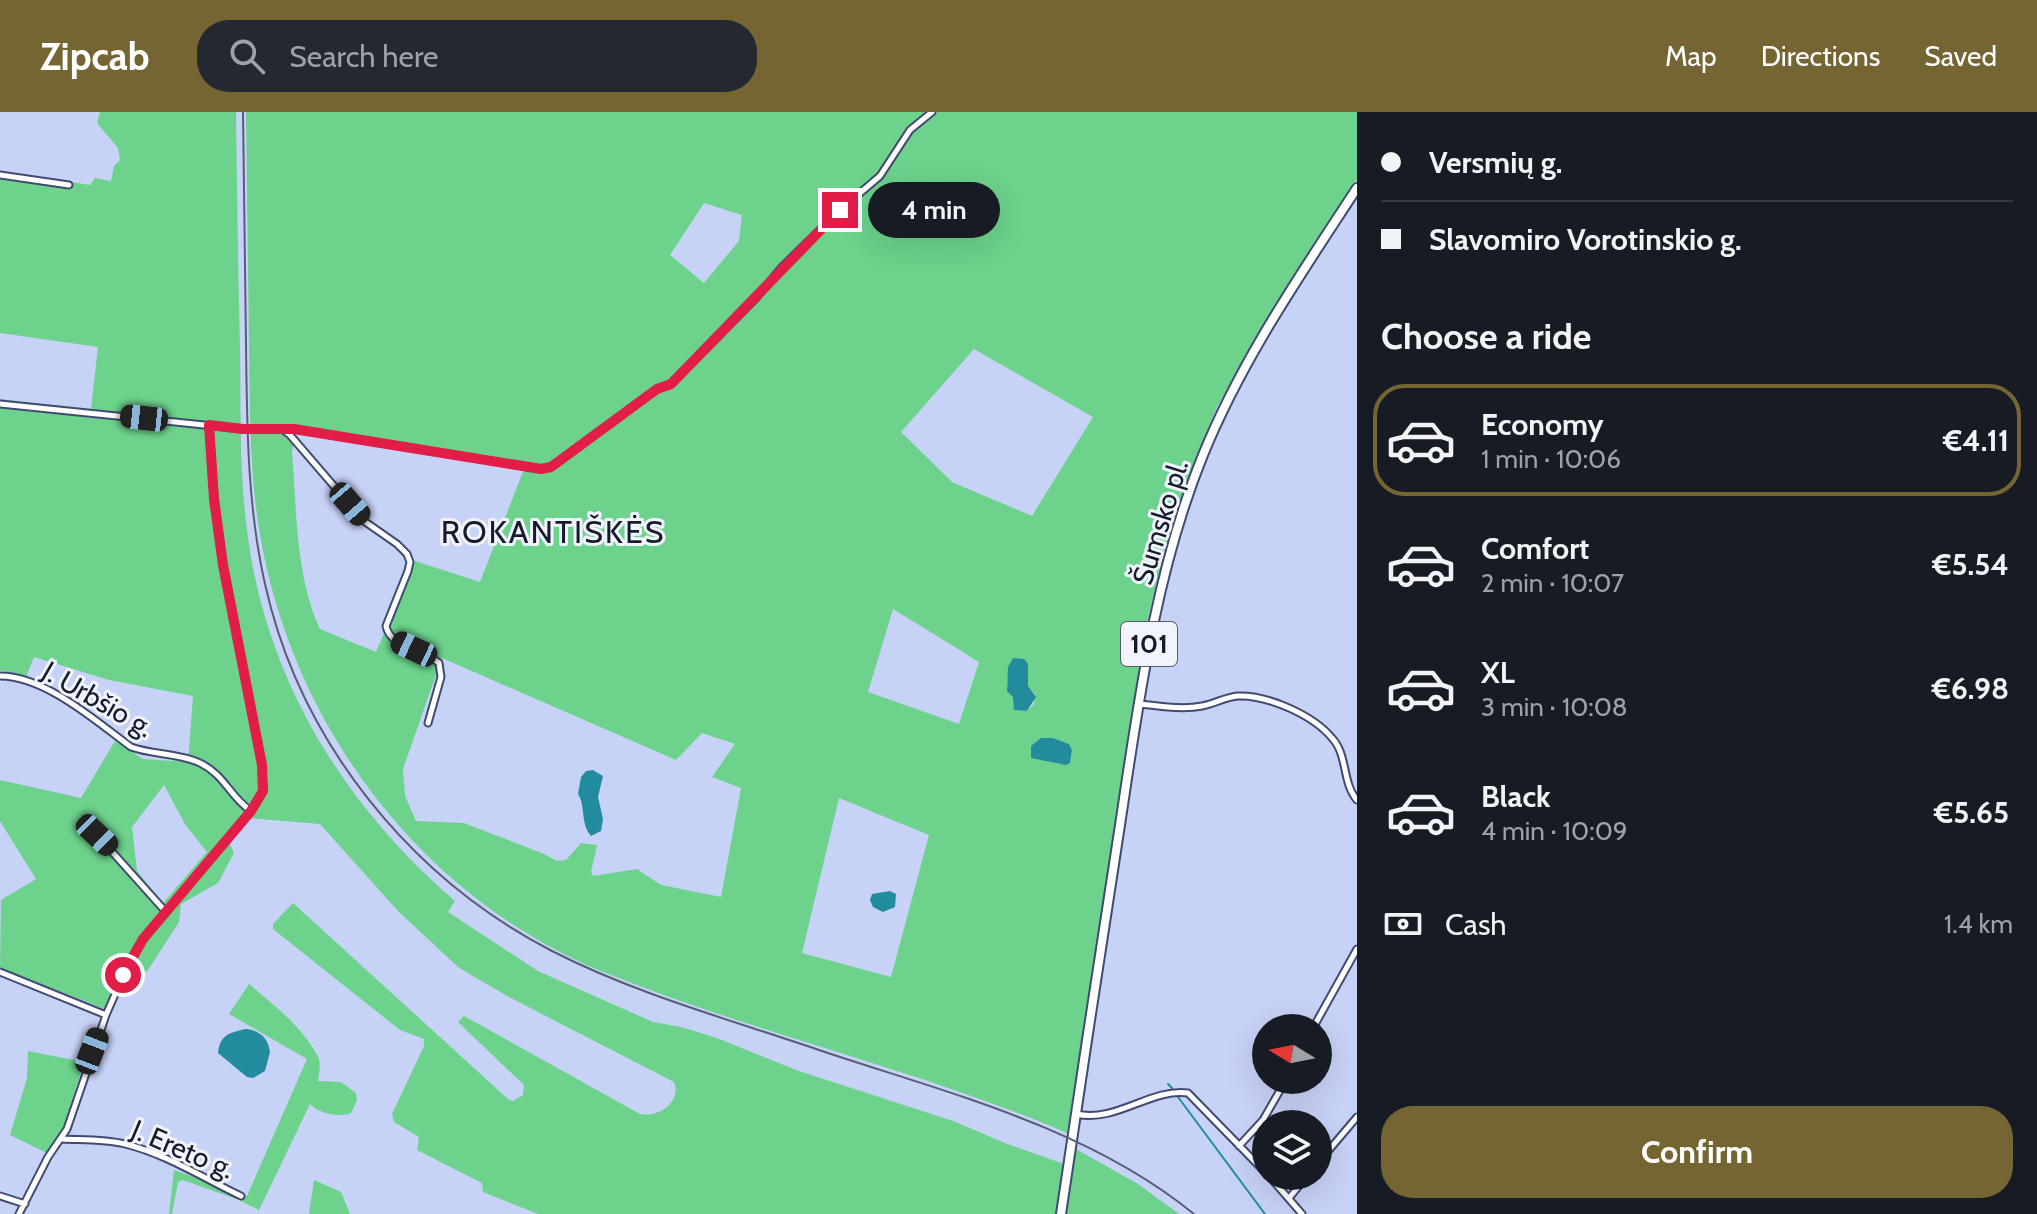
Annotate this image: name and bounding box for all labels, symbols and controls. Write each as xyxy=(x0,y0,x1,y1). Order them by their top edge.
search box xyxy=(197,20,757,92)
text: Zipcab xyxy=(40,33,149,80)
icon: search xyxy=(225,34,269,78)
text: Search here xyxy=(289,38,438,75)
text: Map xyxy=(1665,39,1717,73)
text: Directions xyxy=(1761,39,1880,73)
text: Saved xyxy=(1924,39,1997,73)
text: Versmių g. xyxy=(1429,144,1562,181)
callout: 4 min xyxy=(868,182,1000,238)
route end xyxy=(822,192,858,228)
text: 4 min xyxy=(901,194,967,226)
text: Slavomiro Vorotinskio g. xyxy=(1429,221,1742,258)
text: Choose a ride xyxy=(1381,314,1591,358)
car xyxy=(119,404,169,432)
icon: car xyxy=(1385,404,1457,476)
text: Economy xyxy=(1481,406,1604,443)
text: €4.11 xyxy=(1943,422,2009,459)
text: 1 min · 10:06 xyxy=(1481,443,1621,475)
street label: Šumsko pl. xyxy=(1125,456,1195,588)
car xyxy=(325,478,375,530)
district label: ROKANTIŠKĖS xyxy=(441,512,665,551)
icon: car xyxy=(1385,528,1457,600)
text: Comfort xyxy=(1481,530,1589,567)
text: €5.54 xyxy=(1932,546,2009,583)
text: 2 min · 10:07 xyxy=(1481,567,1624,599)
road number: 101 xyxy=(1121,622,1177,666)
car xyxy=(387,628,441,670)
icon: car xyxy=(1385,652,1457,724)
street label: J. Urbšio g. xyxy=(36,653,160,744)
text: XL xyxy=(1481,654,1515,691)
text: €6.98 xyxy=(1932,670,2009,707)
text: 3 min · 10:08 xyxy=(1481,691,1628,723)
icon: car xyxy=(1385,776,1457,848)
text: Black xyxy=(1481,778,1551,815)
text: €5.65 xyxy=(1934,794,2009,831)
car xyxy=(71,810,123,860)
text: 4 min · 10:09 xyxy=(1481,815,1628,847)
icon: cash xyxy=(1381,902,1425,946)
text: Cash xyxy=(1445,906,1507,943)
text: 1.4 km xyxy=(1944,908,2013,940)
route start xyxy=(105,957,141,993)
north arrow xyxy=(1252,1014,1332,1094)
map controls xyxy=(1252,1014,1332,1190)
car xyxy=(72,1024,112,1078)
button: Confirm xyxy=(1381,1106,2013,1198)
button: layers xyxy=(1252,1110,1332,1190)
street label: J. Ereto g. xyxy=(126,1112,239,1186)

